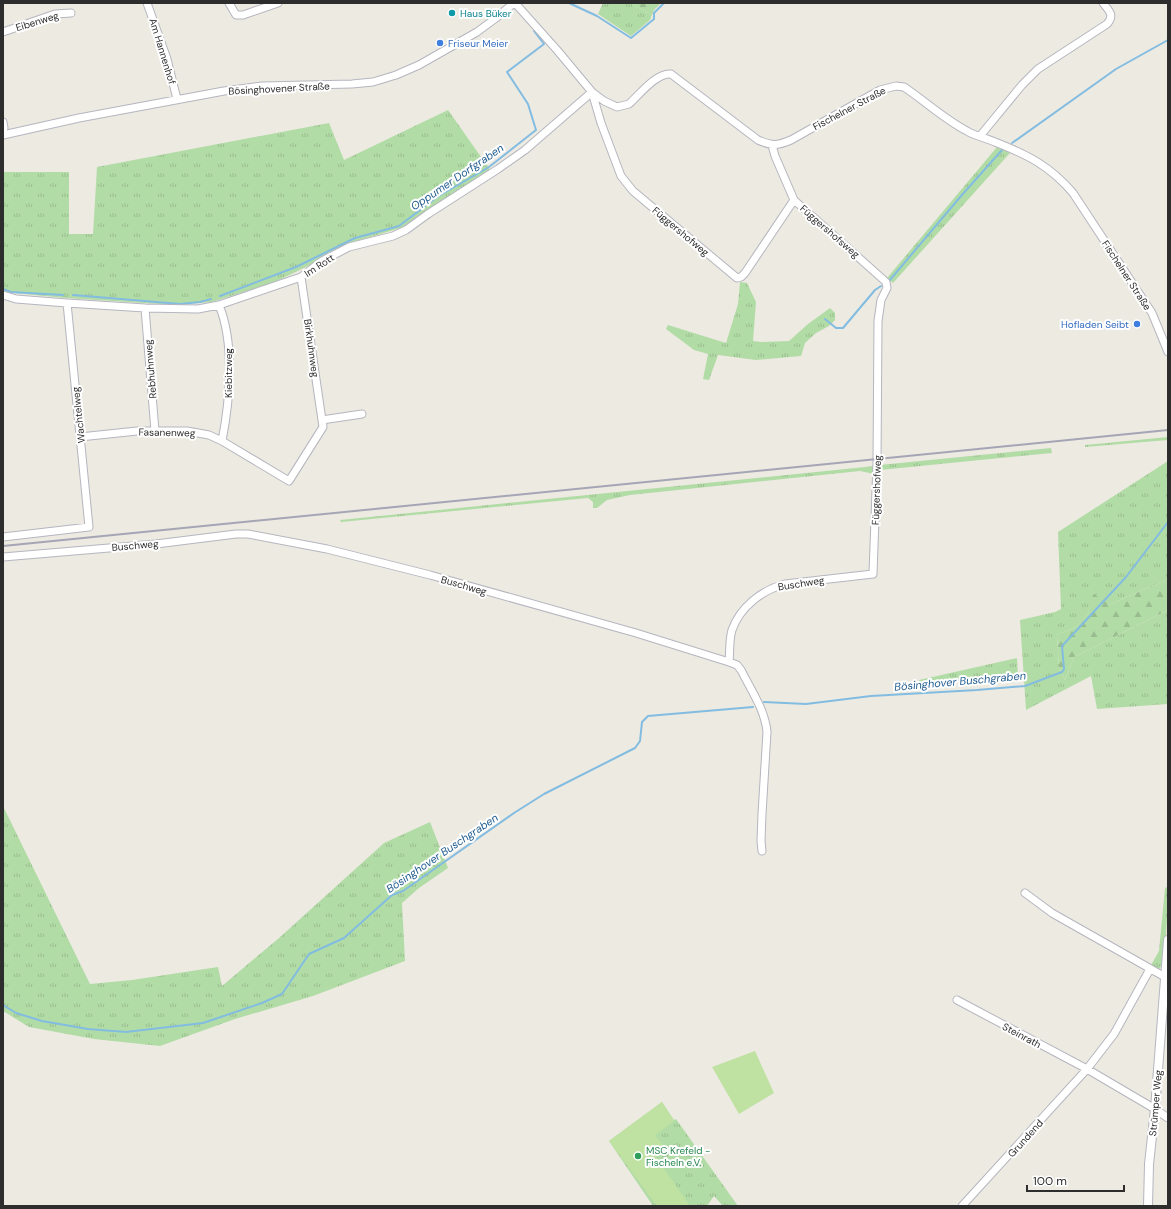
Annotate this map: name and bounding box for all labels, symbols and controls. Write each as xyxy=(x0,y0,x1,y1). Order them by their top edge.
place label: Haus Büker xyxy=(460,7,512,20)
marker: Haus Büker xyxy=(447,8,457,18)
street label: Eibenweg xyxy=(14,9,61,34)
street label: Am Hannenhof xyxy=(146,17,179,86)
place label: Friseur Meier xyxy=(448,37,508,50)
marker: Friseur Meier xyxy=(435,38,445,48)
street label: Bösinghovener Straße xyxy=(228,79,330,98)
street label: Fischelner Straße xyxy=(810,84,888,133)
water label: Oppumer Dorfgraben xyxy=(408,141,506,213)
street label: Függershofsweg xyxy=(797,202,862,261)
street label: Függershofweg xyxy=(650,204,712,259)
street label: Fischelner Straße xyxy=(1099,238,1154,313)
street label: Im Rott xyxy=(302,251,337,280)
street label: Birkhuhnweg xyxy=(301,318,322,379)
place label: Hofladen Seibt xyxy=(1061,318,1129,331)
marker: Hofladen Seibt xyxy=(1132,319,1142,329)
street label: Rebhuhnweg xyxy=(141,338,160,399)
street label: Kiebitzweg xyxy=(222,348,235,398)
street label: Wachtelweg xyxy=(69,386,88,444)
street label: Fasanenweg xyxy=(139,426,196,440)
street label: Függershofweg xyxy=(869,454,884,525)
street label: Buschweg xyxy=(111,537,159,554)
street label: Buschweg xyxy=(440,573,489,598)
street label: Buschweg xyxy=(777,573,826,594)
water label: Bösinghover Buschgraben xyxy=(894,668,1026,694)
water label: Bösinghover Buschgraben xyxy=(383,810,501,896)
street label: Steinrath xyxy=(1000,1020,1044,1051)
street label: Strümper Weg xyxy=(1146,1069,1165,1137)
street label: Grundend xyxy=(1005,1117,1046,1160)
place label: MSC Krefeld - Fischeln e.V. xyxy=(646,1144,711,1169)
marker: MSC Krefeld - Fischeln e.V. xyxy=(633,1151,643,1161)
scale bar xyxy=(1027,1167,1124,1193)
text: 100 m xyxy=(1033,1173,1067,1189)

